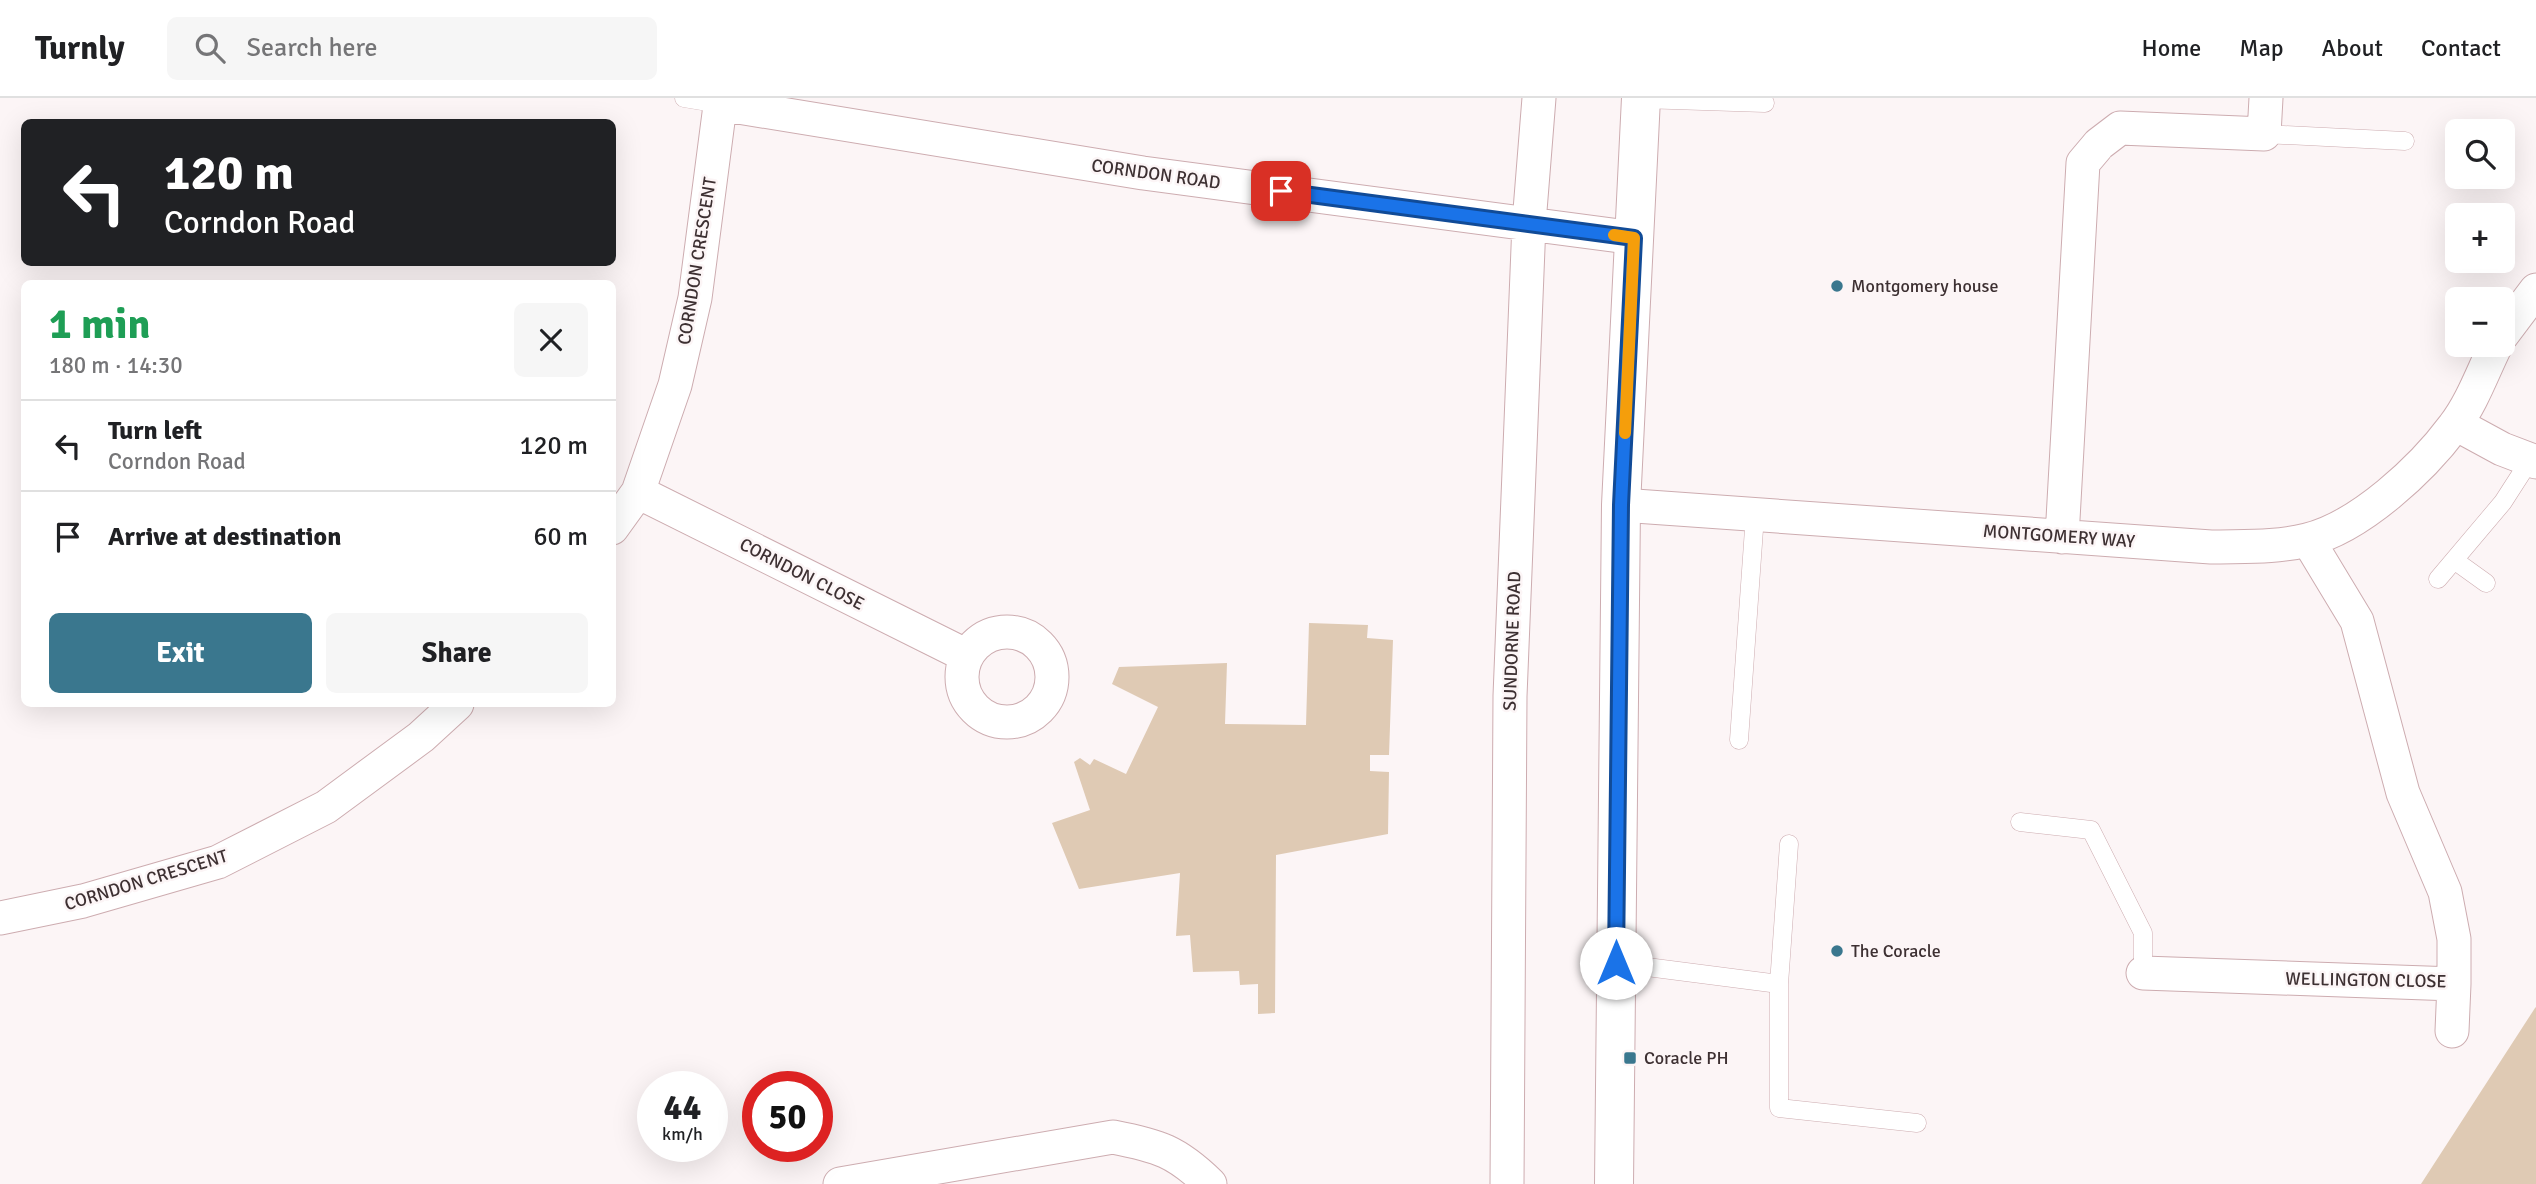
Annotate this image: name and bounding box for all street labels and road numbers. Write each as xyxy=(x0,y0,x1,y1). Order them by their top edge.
street label: CORNDON ROAD xyxy=(1090,154,1222,194)
street label: CORNDON CRESCENT xyxy=(673,176,721,346)
street label: MONTGOMERY WAY xyxy=(1982,520,2136,552)
street label: CORNDON CLOSE xyxy=(736,533,868,615)
street label: SUNDORNE ROAD xyxy=(1499,571,1525,711)
street label: CORNDON CRESCENT xyxy=(62,845,230,915)
street label: WELLINGTON CLOSE xyxy=(2285,968,2447,992)

